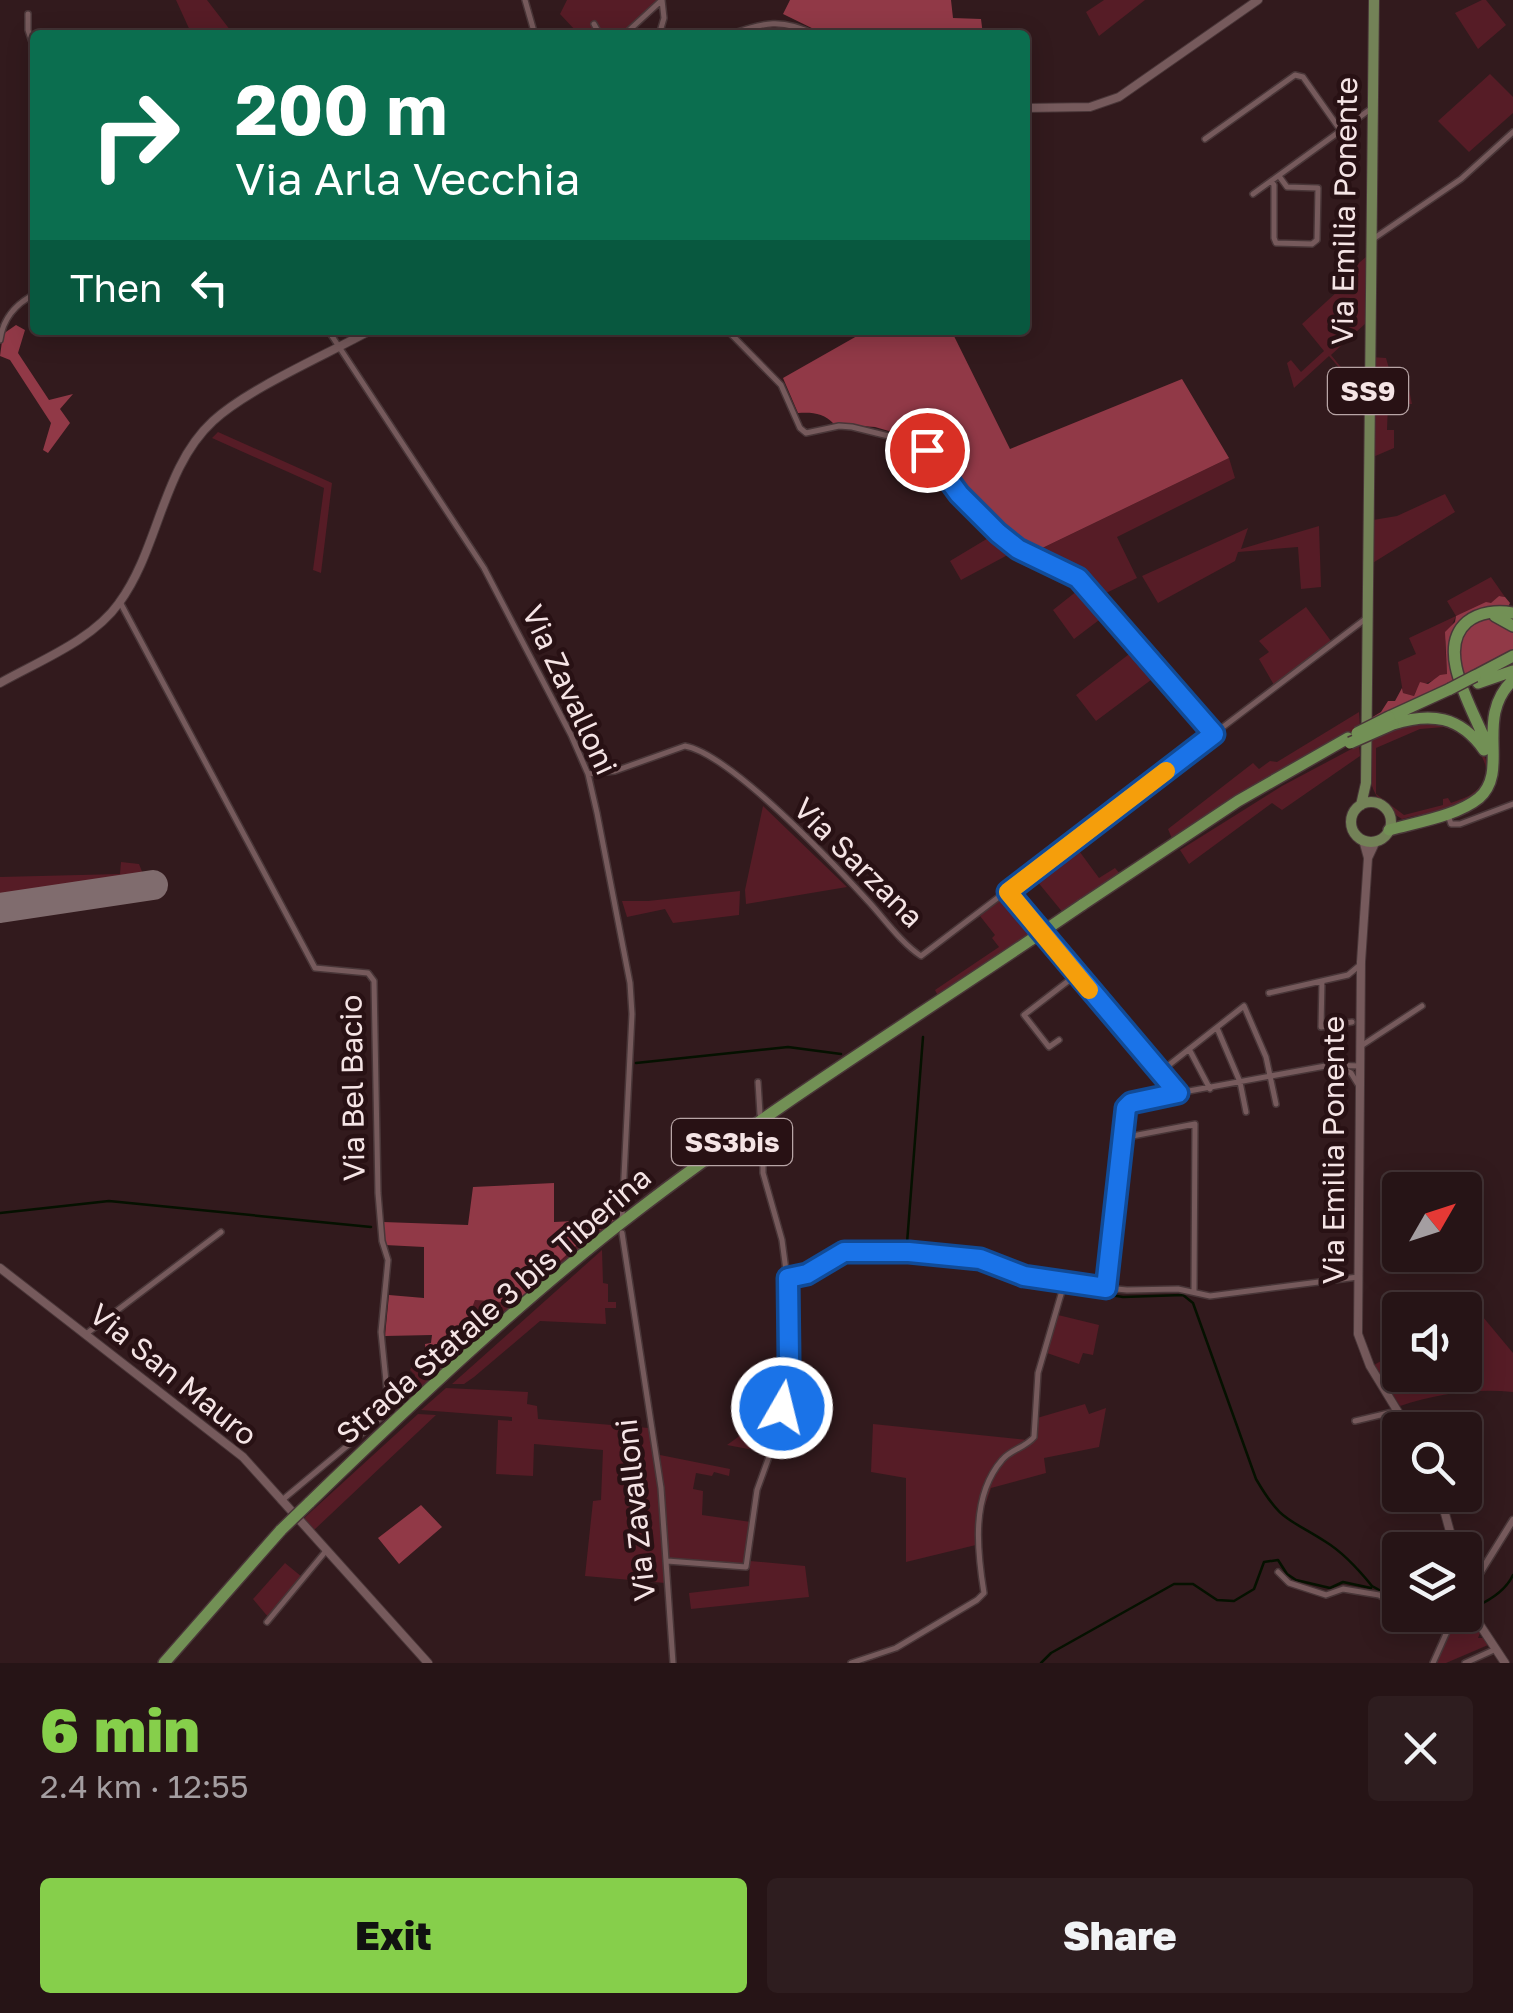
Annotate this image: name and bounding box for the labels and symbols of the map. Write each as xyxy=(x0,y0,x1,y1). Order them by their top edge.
street label: Via Emilia Ponente xyxy=(1324,77,1364,345)
road number: SS9 xyxy=(1328,368,1408,414)
pin xyxy=(885,408,970,493)
street label: Via Zavalloni xyxy=(515,599,625,780)
street label: Via Sarzana xyxy=(786,790,931,935)
street label: Via Bel Bacio xyxy=(332,994,372,1182)
street label: Via Emilia Ponente xyxy=(1315,1016,1351,1284)
road number: SS3bis xyxy=(672,1119,792,1165)
street label: Strada Statale 3 bis Tiberina xyxy=(329,1159,658,1452)
north arrow xyxy=(1382,1172,1482,1272)
street label: Via San Mauro xyxy=(83,1296,265,1453)
position arrow xyxy=(730,1356,834,1460)
street label: Via Zavalloni xyxy=(608,1417,662,1603)

